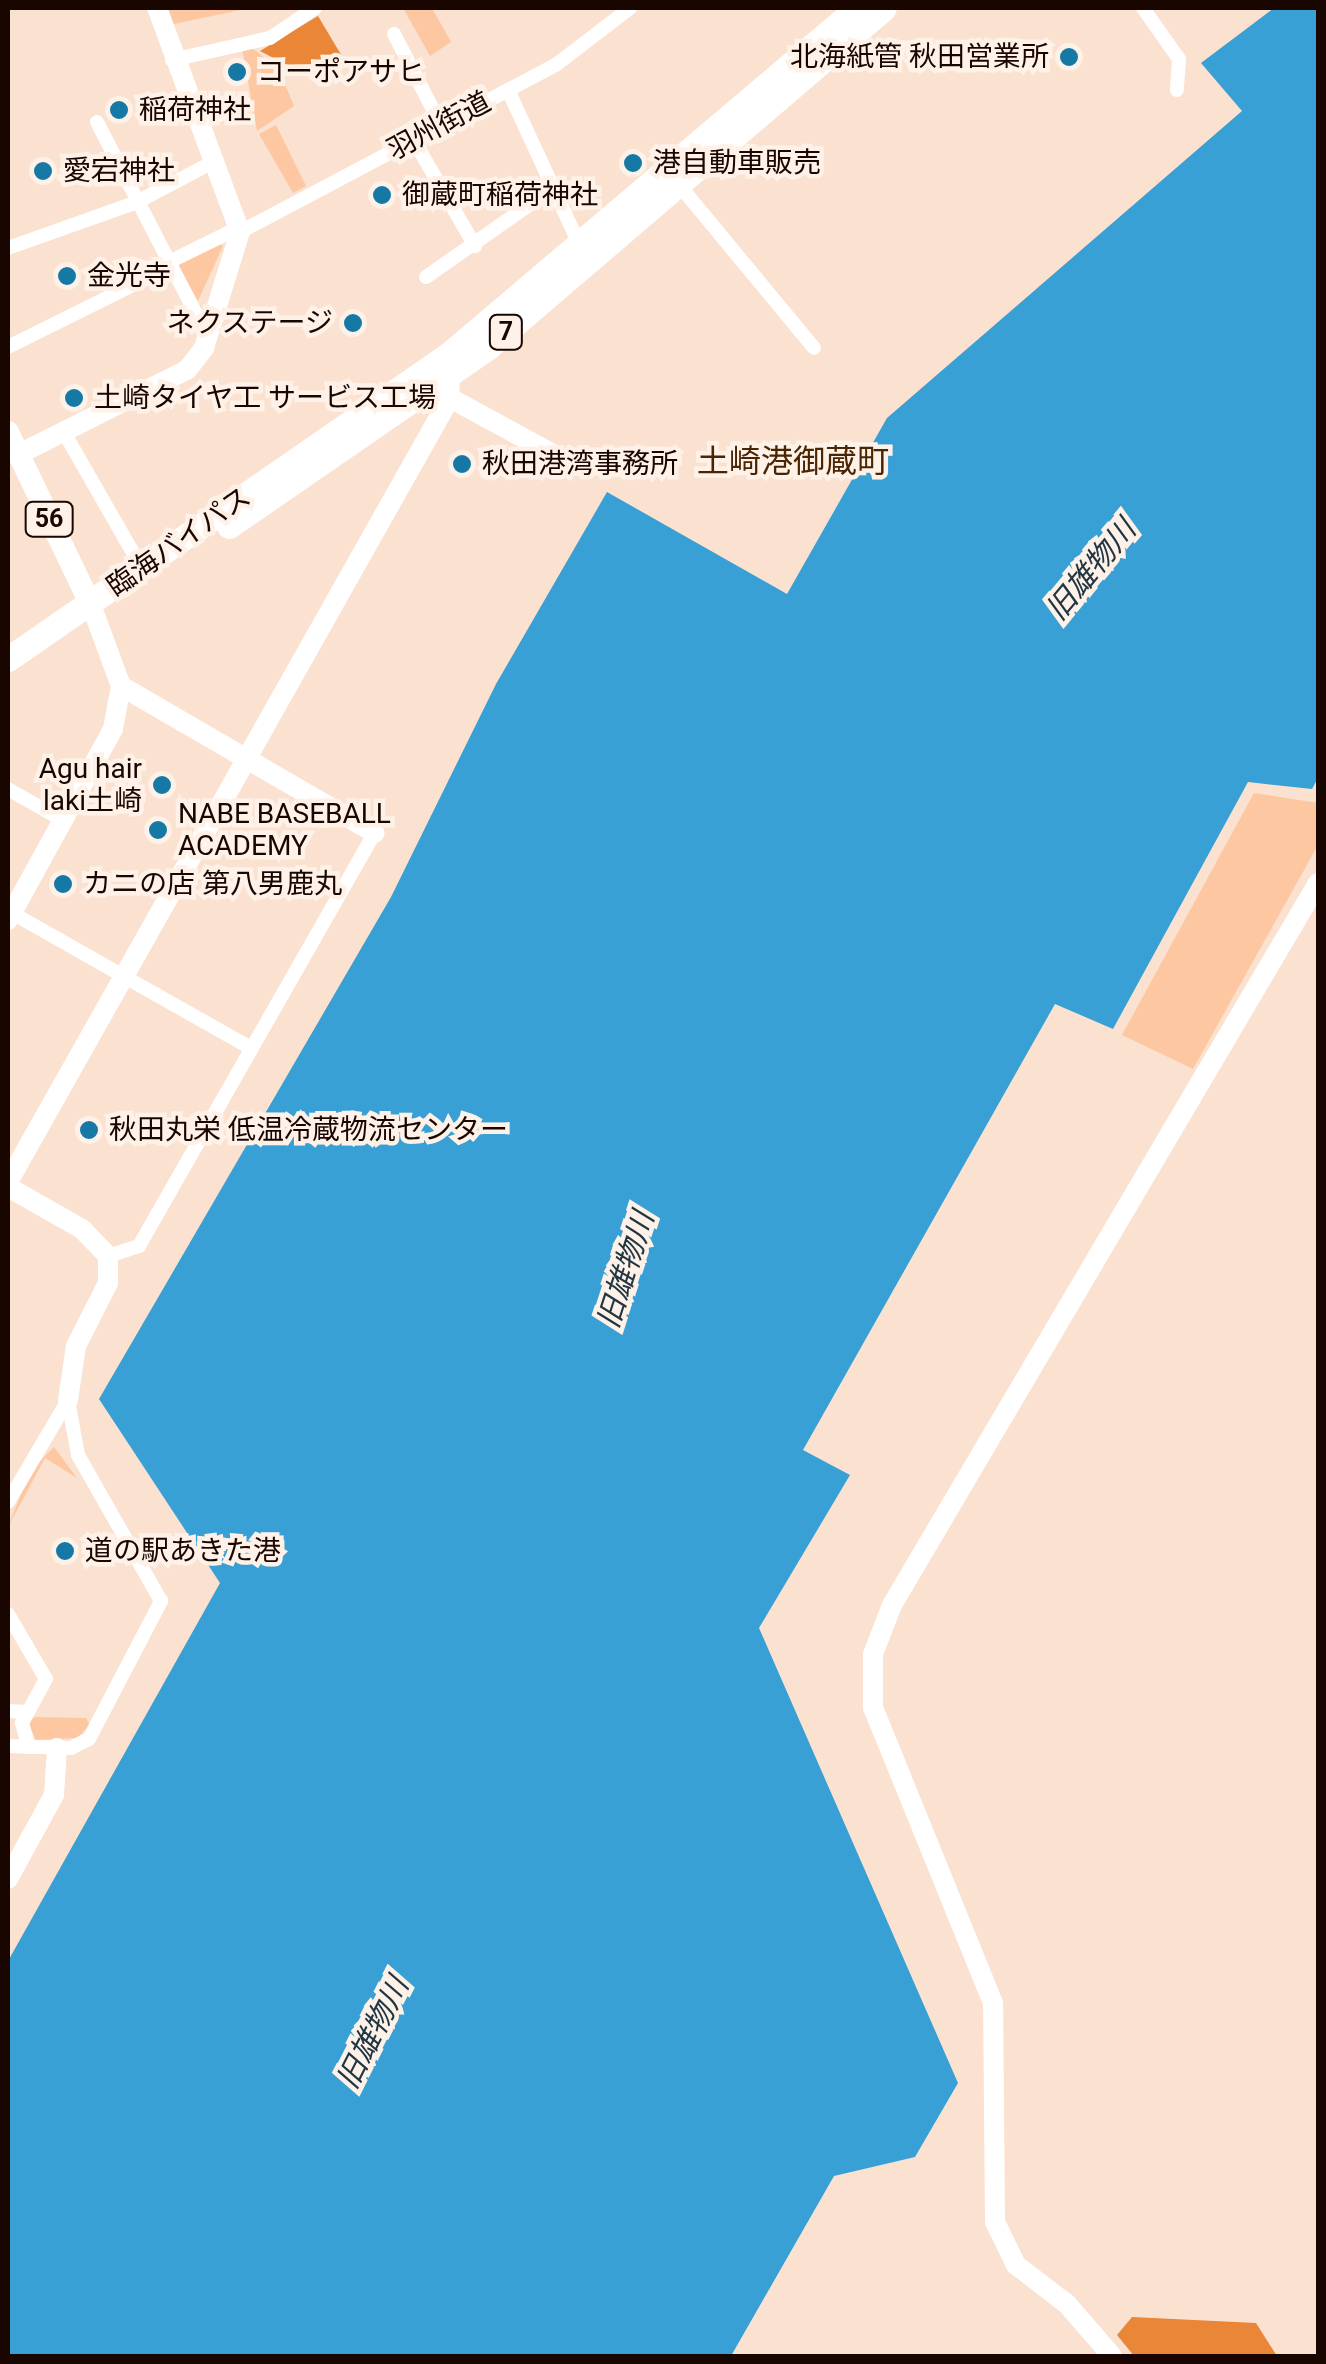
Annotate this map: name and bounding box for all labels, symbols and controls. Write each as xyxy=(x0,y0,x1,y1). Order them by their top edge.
place label: 北海紙管 秋田営業所 xyxy=(790,40,1049,74)
marker: 北海紙管 秋田営業所 xyxy=(1058,46,1080,68)
place label: コーポアサヒ xyxy=(257,55,425,89)
marker: コーポアサヒ xyxy=(226,61,248,83)
street label: 羽州街道 xyxy=(382,85,496,167)
place label: 稲荷神社 xyxy=(139,93,251,127)
marker: 稲荷神社 xyxy=(108,99,130,121)
place label: 港自動車販売 xyxy=(653,146,821,180)
marker: 港自動車販売 xyxy=(622,152,644,174)
place label: 愛宕神社 xyxy=(63,154,175,188)
marker: 愛宕神社 xyxy=(32,160,54,182)
place label: 御蔵町稲荷神社 xyxy=(402,178,598,212)
marker: 御蔵町稲荷神社 xyxy=(371,184,393,206)
place label: 金光寺 xyxy=(87,259,171,293)
marker: 金光寺 xyxy=(56,265,78,287)
place label: ネクステージ xyxy=(165,306,333,340)
marker: ネクステージ xyxy=(342,312,364,334)
road number: 7 xyxy=(488,312,524,352)
place label: 土崎タイヤ工 サービス工場 xyxy=(94,381,437,415)
marker: 土崎タイヤ工 サービス工場 xyxy=(63,387,85,409)
district label: 土崎港御蔵町 xyxy=(697,442,889,480)
place label: 秋田港湾事務所 xyxy=(482,447,678,481)
marker: 秋田港湾事務所 xyxy=(451,453,473,475)
street label: 臨海バイパス xyxy=(101,480,257,604)
road number: 56 xyxy=(24,499,74,539)
water label: 旧雄物川 xyxy=(1039,512,1143,628)
place label: Agu hair laki土崎 xyxy=(39,752,142,818)
marker: Agu hair laki土崎 xyxy=(151,774,173,796)
place label: NABE BASEBALL ACADEMY xyxy=(178,797,391,863)
marker: NABE BASEBALL ACADEMY xyxy=(147,819,169,841)
place label: カニの店 第八男鹿丸 xyxy=(83,867,342,901)
marker: カニの店 第八男鹿丸 xyxy=(52,873,74,895)
place label: 秋田丸栄 低温冷蔵物流センター xyxy=(109,1113,508,1147)
marker: 秋田丸栄 低温冷蔵物流センター xyxy=(78,1119,100,1141)
water label: 旧雄物川 xyxy=(590,1207,662,1333)
place label: 道の駅あきた港 xyxy=(85,1534,281,1568)
marker: 道の駅あきた港 xyxy=(54,1540,76,1562)
water label: 旧雄物川 xyxy=(330,1971,416,2095)

